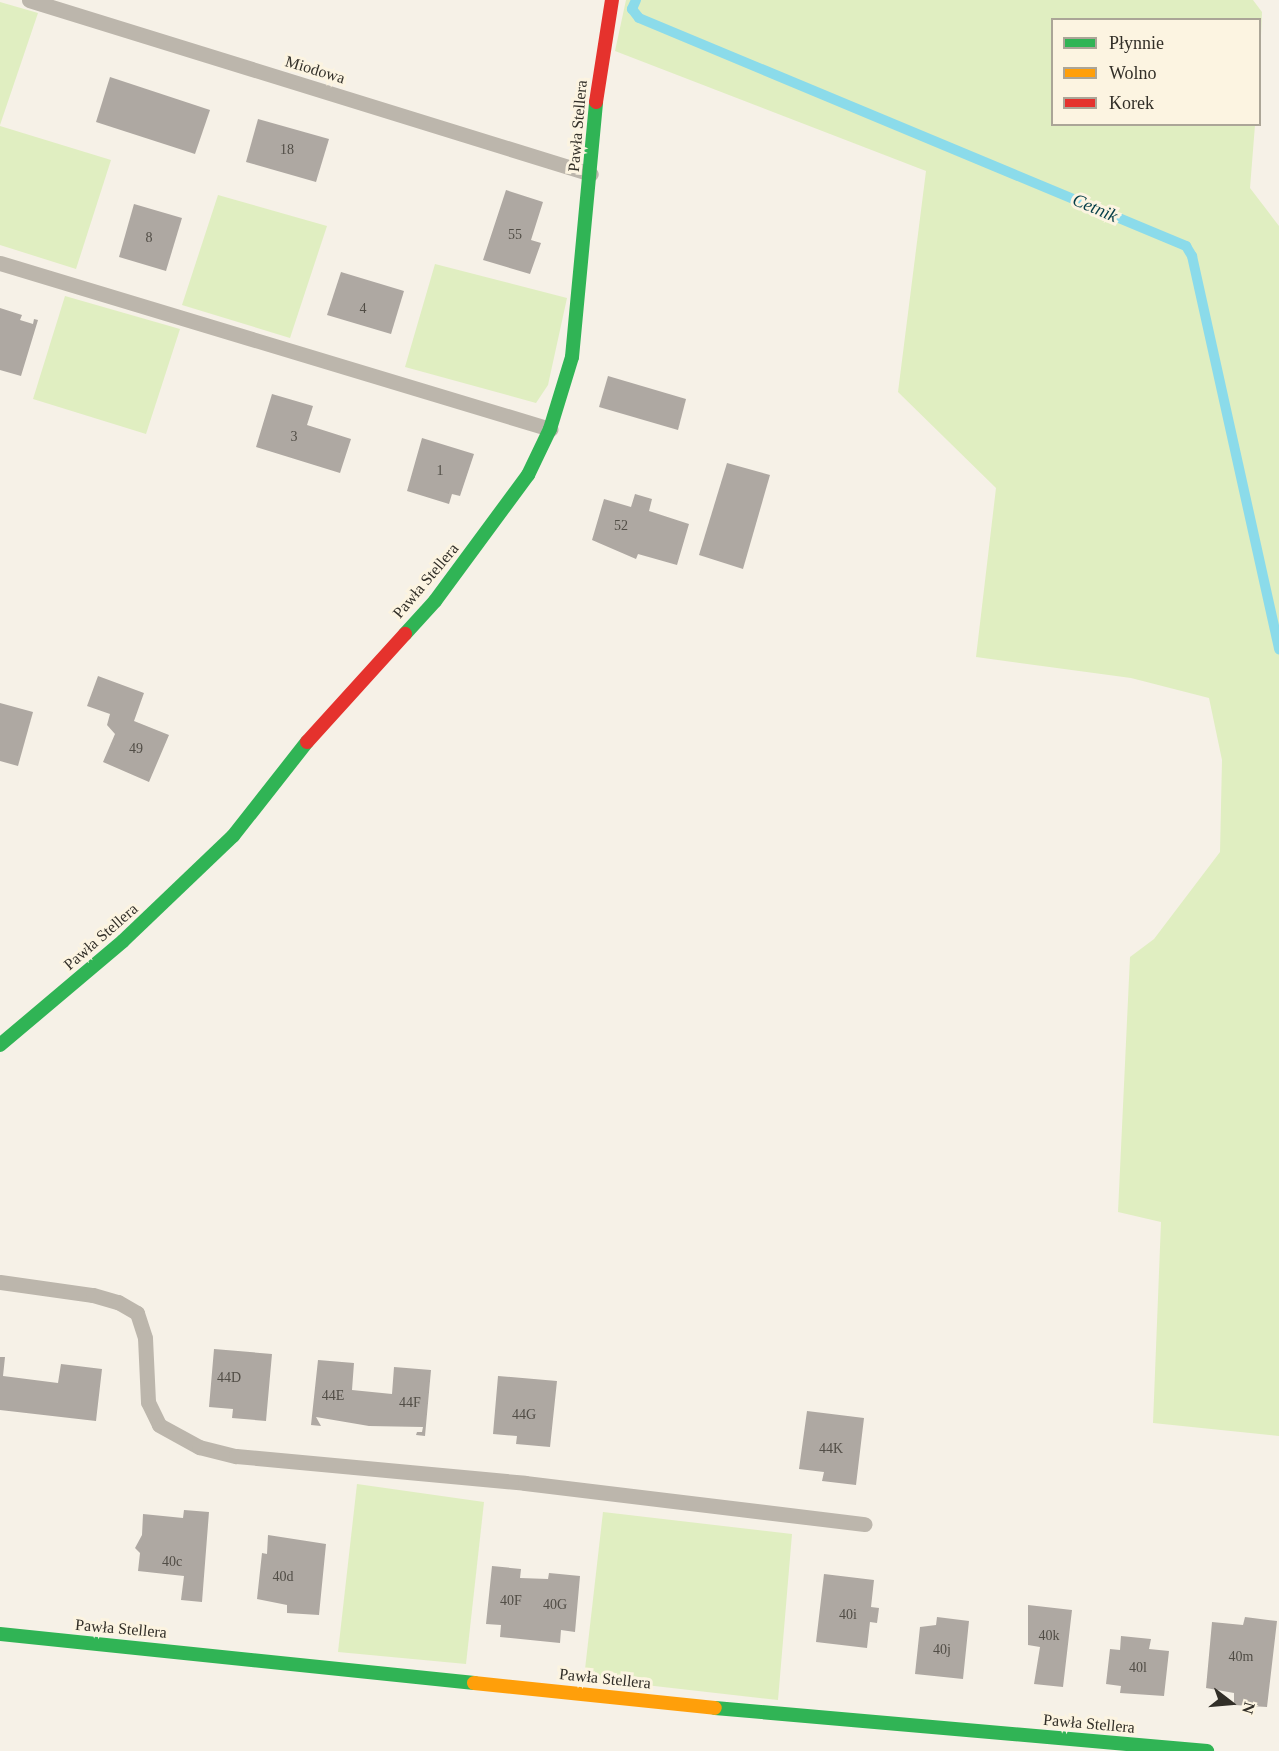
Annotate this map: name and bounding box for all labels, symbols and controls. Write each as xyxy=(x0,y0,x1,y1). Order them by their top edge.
legend xyxy=(1051,18,1261,126)
text: Płynnie xyxy=(1109,33,1164,53)
street label: Miodowa xyxy=(283,52,347,88)
text: Wolno xyxy=(1109,63,1157,83)
street label: Pawła Stellera xyxy=(564,79,592,173)
text: Korek xyxy=(1109,93,1154,113)
house number: 18 xyxy=(280,142,294,158)
water label: Cetnik xyxy=(1069,189,1121,227)
house number: 55 xyxy=(508,227,522,243)
house number: 8 xyxy=(146,230,152,246)
house number: 4 xyxy=(360,301,366,317)
house number: 3 xyxy=(290,429,298,445)
house number: 1 xyxy=(436,463,443,479)
house number: 52 xyxy=(614,518,628,534)
street label: Pawła Stellera xyxy=(389,540,463,622)
house number: 49 xyxy=(129,741,143,757)
street label: Pawła Stellera xyxy=(60,900,142,974)
house number: 44D xyxy=(217,1370,241,1386)
house number: 44E xyxy=(322,1388,344,1404)
house number: 44F xyxy=(399,1395,421,1411)
house number: 44G xyxy=(512,1407,536,1423)
house number: 44K xyxy=(819,1441,843,1457)
house number: 40c xyxy=(162,1554,182,1570)
house number: 40d xyxy=(272,1569,294,1585)
house number: 40F xyxy=(500,1593,522,1609)
house number: 40G xyxy=(543,1597,567,1613)
house number: 40i xyxy=(839,1607,857,1623)
street label: Pawła Stellera xyxy=(74,1615,168,1643)
house number: 40k xyxy=(1038,1628,1060,1644)
house number: 40j xyxy=(933,1642,951,1658)
house number: 40m xyxy=(1229,1649,1253,1665)
house number: 40l xyxy=(1129,1660,1147,1676)
street label: Pawła Stellera xyxy=(558,1665,652,1693)
north arrow xyxy=(1201,1673,1261,1733)
text: N xyxy=(1239,1700,1259,1716)
street label: Pawła Stellera xyxy=(1042,1710,1136,1738)

